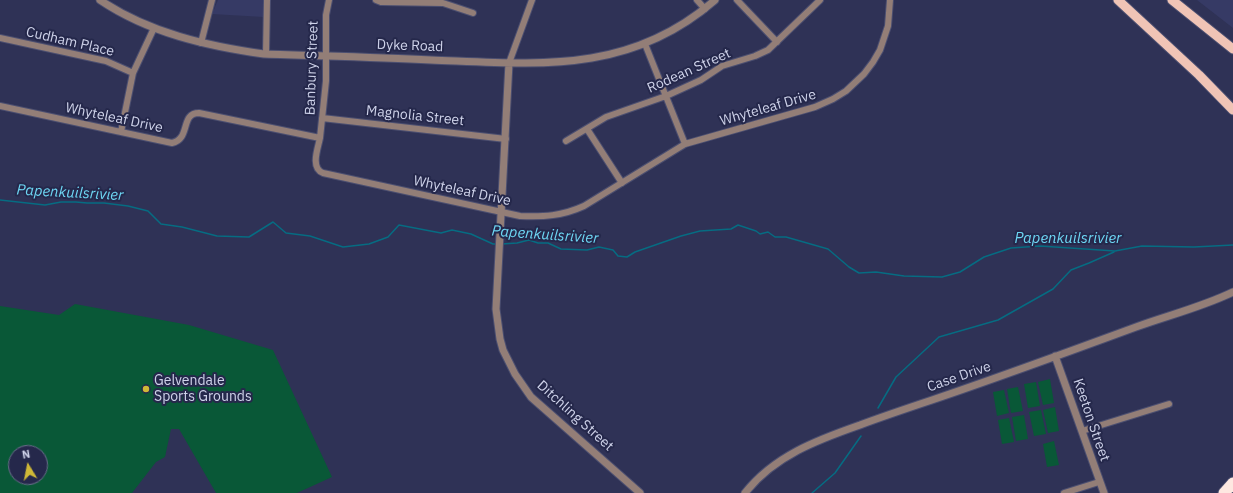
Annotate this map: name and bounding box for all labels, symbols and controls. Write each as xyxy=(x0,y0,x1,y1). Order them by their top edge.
street label: Banbury Street xyxy=(302,20,322,116)
street label: Cudham Place xyxy=(24,24,116,60)
street label: Dyke Road xyxy=(376,36,444,56)
street label: Rodean Street xyxy=(645,45,733,97)
street label: Whyteleaf Drive xyxy=(718,86,818,130)
street label: Whyteleaf Drive xyxy=(64,99,164,137)
street label: Magnolia Street xyxy=(365,102,465,130)
street label: Whyteleaf Drive xyxy=(412,172,512,210)
water label: Papenkuilsrivier xyxy=(16,181,124,205)
water label: Papenkuilsrivier xyxy=(491,222,599,248)
water label: Papenkuilsrivier xyxy=(1014,230,1122,248)
street label: Case Drive xyxy=(925,358,993,396)
place label: Gelvendale Sports Grounds xyxy=(154,373,252,406)
street label: Keeton Street xyxy=(1069,376,1113,464)
street label: Ditchling Street xyxy=(533,377,617,455)
marker: Gelvendale Sports Grounds xyxy=(141,384,151,394)
north arrow xyxy=(8,445,48,485)
text: N xyxy=(21,447,31,462)

